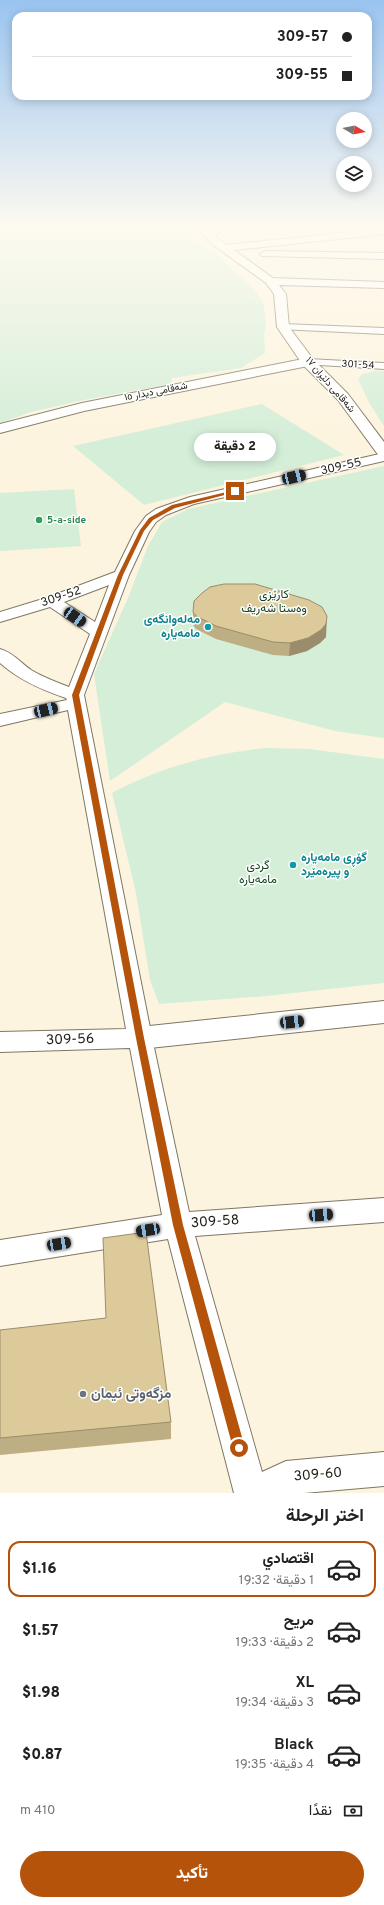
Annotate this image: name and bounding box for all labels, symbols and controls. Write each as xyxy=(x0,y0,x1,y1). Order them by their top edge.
text: 309-57 xyxy=(277,28,328,47)
text: 309-55 xyxy=(276,66,328,85)
north arrow xyxy=(336,112,372,148)
map controls xyxy=(336,112,372,192)
button: layers xyxy=(336,156,372,192)
street label: شەقامی دلێران ١٧ xyxy=(302,354,358,416)
street label: 301-54 xyxy=(341,358,375,372)
street label: شەقامی دیدار ١٥ xyxy=(123,379,189,404)
callout: 2 دقيقة xyxy=(194,433,276,461)
text: 2 دقيقة xyxy=(214,439,256,455)
street label: 309-55 xyxy=(319,455,363,479)
car xyxy=(281,468,307,486)
route end xyxy=(226,482,244,500)
place label: 5-a-side xyxy=(47,514,86,527)
marker: 5-a-side xyxy=(34,515,44,525)
street label: 309-52 xyxy=(39,583,83,611)
park label: کارێزی وەستا شەریف xyxy=(241,587,307,617)
car xyxy=(62,605,88,629)
place label: مەلەوانگەی مامەیارە xyxy=(144,612,200,642)
marker: مەلەوانگەی مامەیارە xyxy=(203,622,213,632)
car xyxy=(33,701,59,719)
place label: گۆڕی مامەیارە و پیرەمێرد xyxy=(301,850,368,880)
park label: گردی مامەیارە xyxy=(239,858,277,888)
marker: گۆڕی مامەیارە و پیرەمێرد xyxy=(288,860,298,870)
car xyxy=(279,1015,305,1029)
street label: 309-56 xyxy=(46,1031,94,1049)
car xyxy=(309,1208,333,1222)
street label: 309-58 xyxy=(190,1212,240,1232)
car xyxy=(135,1222,161,1238)
car xyxy=(46,1236,72,1252)
place label: مزگەوتی ئیمان xyxy=(91,1386,172,1403)
marker: مزگەوتی ئیمان xyxy=(78,1389,88,1399)
route start xyxy=(230,1439,248,1457)
street label: 309-60 xyxy=(293,1464,343,1486)
text: اختر الرحلة xyxy=(286,1505,364,1528)
text: اقتصادي xyxy=(262,1550,314,1569)
icon: car xyxy=(326,1551,362,1587)
text: $1.16 xyxy=(22,1560,57,1579)
text: 1 دقيقة · 19:32 xyxy=(239,1573,314,1589)
text: مريح xyxy=(284,1612,314,1631)
icon: car xyxy=(326,1613,362,1649)
text: $1.57 xyxy=(22,1622,58,1641)
text: 2 دقيقة · 19:33 xyxy=(236,1635,314,1651)
text: XL xyxy=(296,1674,314,1693)
icon: car xyxy=(326,1675,362,1711)
text: $1.98 xyxy=(22,1684,60,1703)
text: 3 دقيقة · 19:34 xyxy=(235,1695,314,1711)
text: Black xyxy=(274,1736,314,1755)
icon: car xyxy=(326,1737,362,1773)
text: $0.87 xyxy=(22,1746,62,1765)
text: 4 دقيقة · 19:35 xyxy=(235,1757,314,1773)
icon: cash xyxy=(342,1800,364,1822)
text: نقدًا xyxy=(309,1802,332,1821)
text: 410 m xyxy=(20,1803,55,1819)
button: تأكيد xyxy=(20,1851,364,1897)

